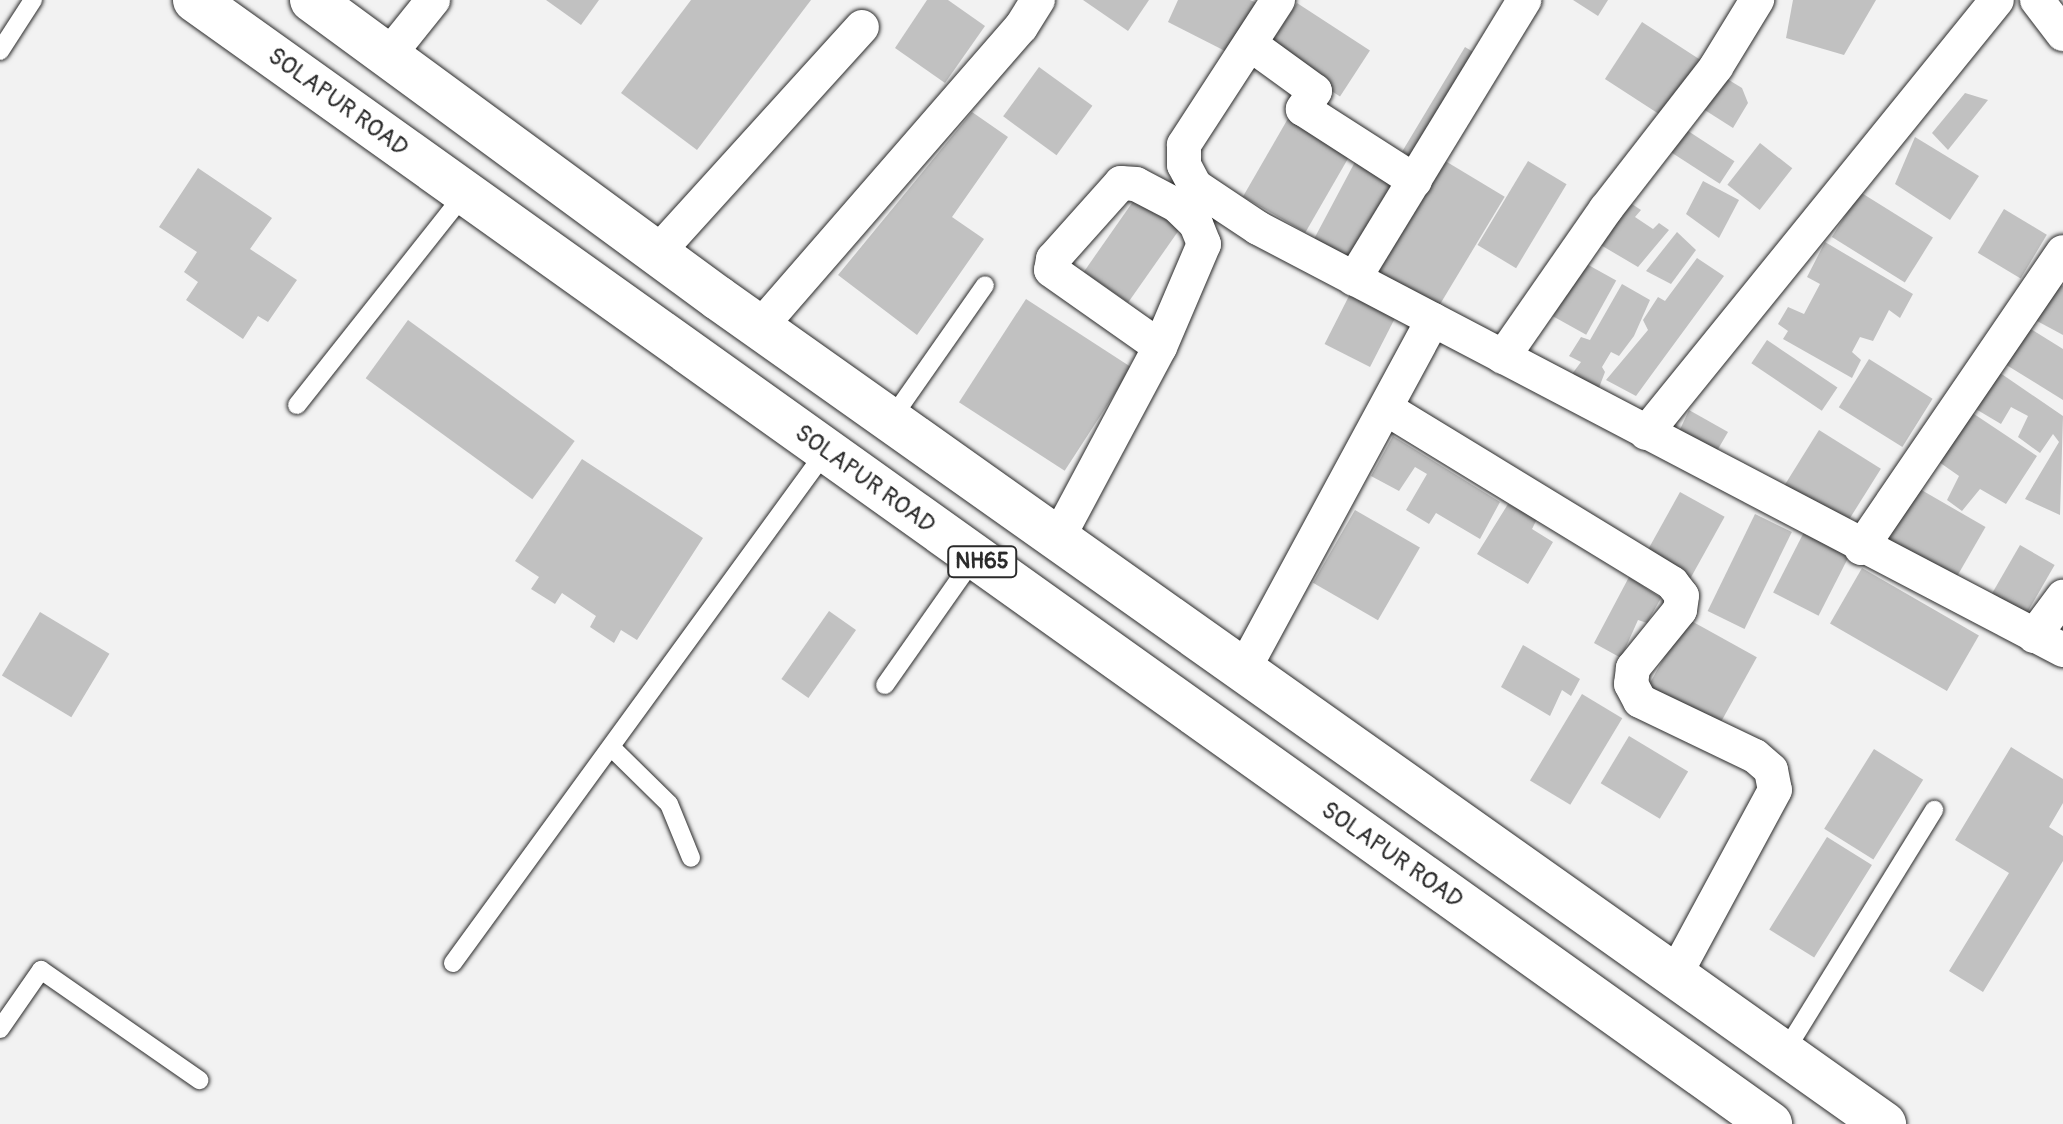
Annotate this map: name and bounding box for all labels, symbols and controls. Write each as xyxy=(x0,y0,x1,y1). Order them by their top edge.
street label: SOLAPUR ROAD xyxy=(262,41,414,163)
street label: SOLAPUR ROAD xyxy=(789,418,941,540)
road number: NH65 xyxy=(946,544,1018,580)
street label: SOLAPUR ROAD xyxy=(1316,795,1468,915)

